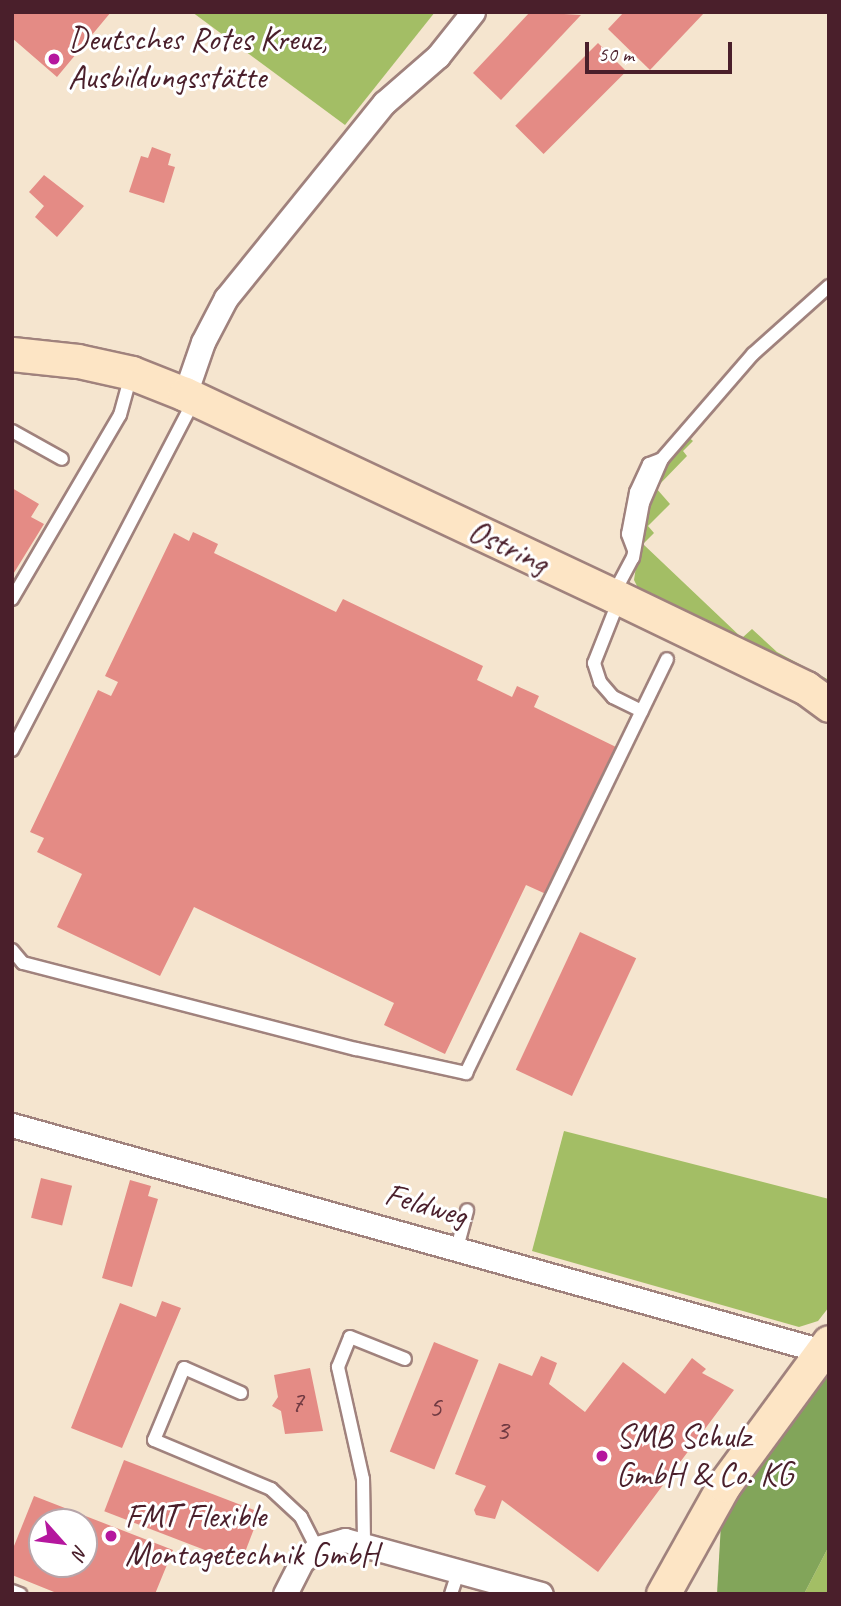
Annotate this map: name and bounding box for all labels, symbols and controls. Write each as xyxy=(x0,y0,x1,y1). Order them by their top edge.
place label: Deutsches Rotes Kreuz, Ausbildungsstätte xyxy=(68,20,328,98)
scale bar xyxy=(589,28,736,72)
text: 50 m xyxy=(598,41,634,67)
marker: Deutsches Rotes Kreuz, Ausbildungsstätte xyxy=(46,51,62,67)
street label: Ostring xyxy=(462,511,554,583)
street label: Feldweg xyxy=(380,1174,472,1236)
house number: 7 xyxy=(290,1383,304,1419)
house number: 5 xyxy=(428,1388,442,1424)
house number: 3 xyxy=(495,1411,509,1447)
place label: SMB Schulz GmbH & Co. KG xyxy=(616,1417,793,1495)
marker: SMB Schulz GmbH & Co. KG xyxy=(594,1448,610,1464)
place label: FMT Flexible Montagetechnik GmbH xyxy=(125,1497,379,1575)
north arrow xyxy=(28,1508,98,1578)
marker: FMT Flexible Montagetechnik GmbH xyxy=(103,1528,119,1544)
text: N xyxy=(66,1541,93,1563)

